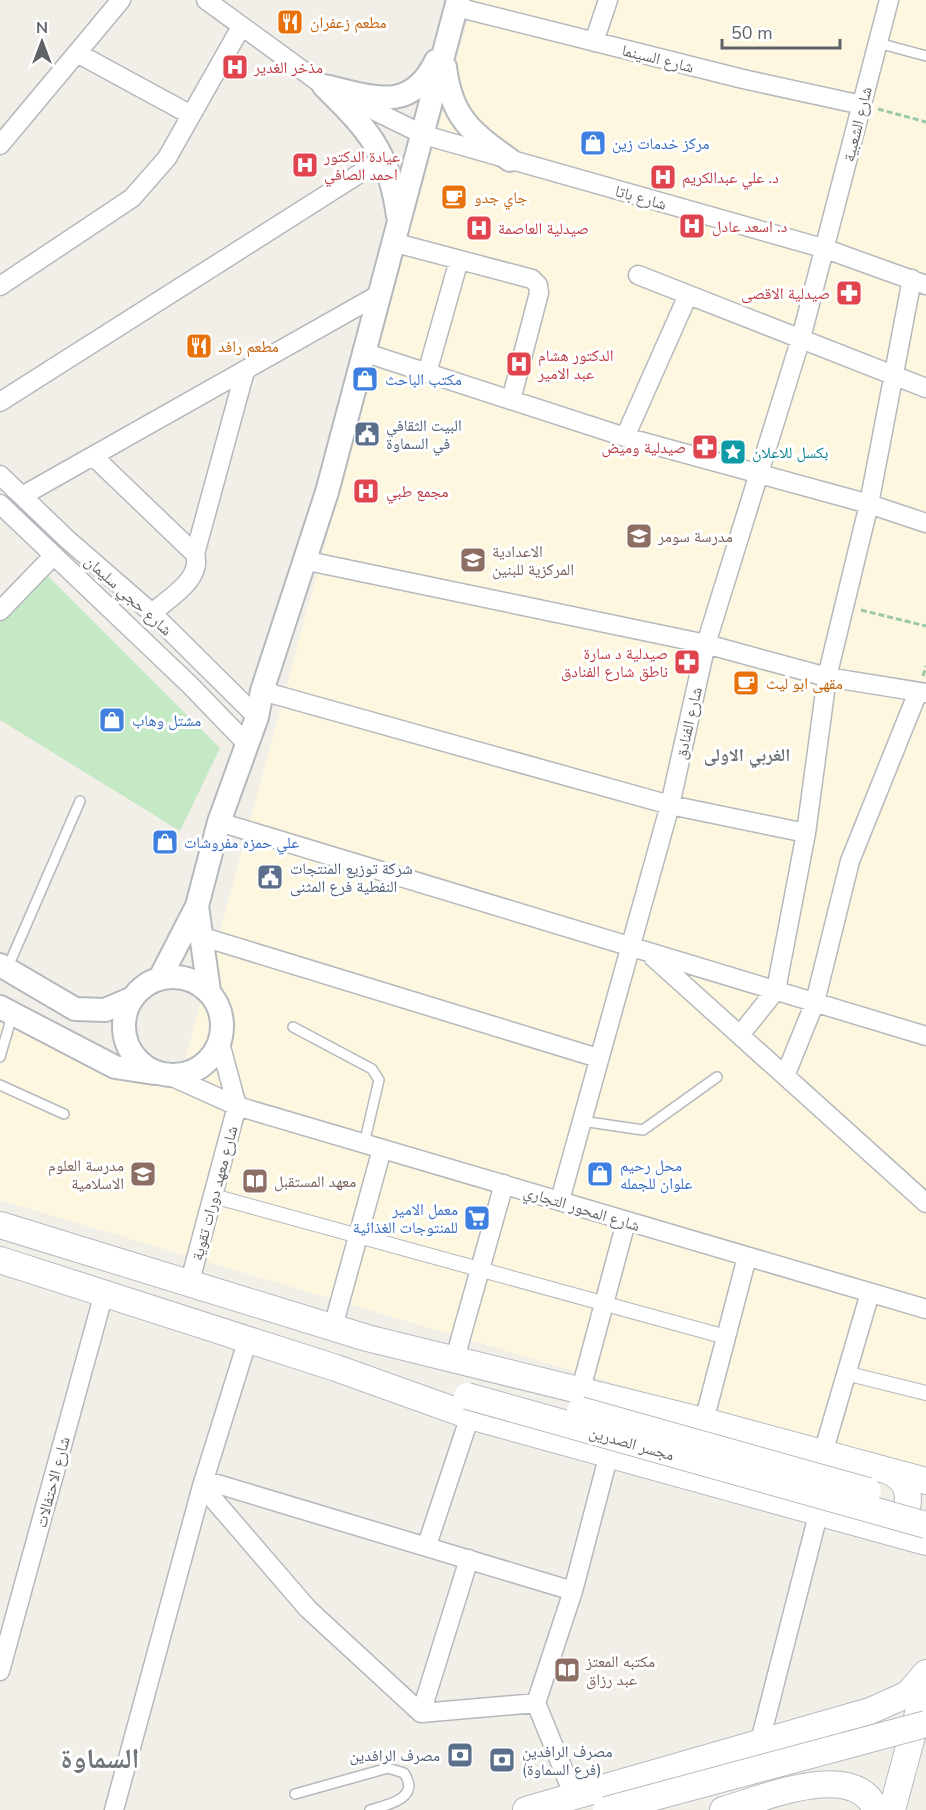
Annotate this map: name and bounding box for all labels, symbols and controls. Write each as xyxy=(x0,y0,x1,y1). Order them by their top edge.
restaurant icon: مطعم زعفران xyxy=(275,7,305,37)
north arrow xyxy=(12,12,72,72)
place label: مطعم زعفران xyxy=(310,12,387,34)
scale bar xyxy=(722,12,840,50)
text: N xyxy=(36,17,48,39)
text: 50 m xyxy=(731,21,773,45)
street label: شارع السينما xyxy=(619,39,696,79)
hospital icon: مذخر الغدير xyxy=(220,52,250,82)
place label: مذخر الغدير xyxy=(253,57,323,79)
street label: شارع الشعبية xyxy=(838,84,878,164)
shop icon: مركز خدمات زين xyxy=(578,128,608,158)
place label: مركز خدمات زين xyxy=(612,133,710,155)
place label: عيادة الدكتور احمد الصافي xyxy=(323,146,400,187)
hospital icon: عيادة الدكتور احمد الصافي xyxy=(290,150,320,180)
hospital icon: د. علي عبدالكريم xyxy=(648,162,678,192)
place label: د. علي عبدالكريم xyxy=(682,167,779,190)
street label: شارع باتا xyxy=(612,180,669,216)
cafe icon: جاي جدو xyxy=(439,182,469,212)
place label: جاي جدو xyxy=(474,187,527,210)
hospital icon: د. اسعد عادل xyxy=(677,211,707,241)
hospital icon: صيدلية العاصمة xyxy=(464,213,494,243)
place label: د. اسعد عادل xyxy=(712,216,787,238)
place label: صيدلية العاصمة xyxy=(498,218,589,240)
pharmacy icon: صيدلية الاقصى xyxy=(834,278,864,308)
place label: صيدلية الاقصى xyxy=(741,283,830,305)
restaurant icon: مطعم رافد xyxy=(184,331,214,361)
place label: مطعم رافد xyxy=(218,336,279,358)
place label: الدكتور هشام عبد الامير xyxy=(537,345,614,385)
hospital icon: الدكتور هشام عبد الامير xyxy=(504,349,534,379)
shop icon: مكتب الباحث xyxy=(350,364,380,394)
place label: مكتب الباحث xyxy=(385,369,462,391)
place label: البيت الثقافي في السماوة xyxy=(386,415,462,456)
public building icon: البيت الثقافي في السماوة xyxy=(352,419,382,449)
pharmacy icon: صيدلية وميض xyxy=(690,432,720,462)
place label: صيدلية وميض xyxy=(601,437,686,459)
place icon: بكسل للاعلان xyxy=(718,437,748,467)
place label: بكسل للاعلان xyxy=(752,442,828,464)
hospital icon: مجمع طبي xyxy=(351,476,381,506)
place label: مجمع طبي xyxy=(386,481,449,504)
school or university icon: مدرسة سومر xyxy=(624,521,654,551)
place label: مدرسة سومر xyxy=(657,526,733,548)
place label: الاعدادية المركزية للبنين xyxy=(492,541,574,581)
school or university icon: الاعدادية المركزية للبنين xyxy=(458,545,488,575)
street label: شارع حجي سليمان xyxy=(79,551,177,642)
place label: صيدلية د سارة ناطق شارع الفنادق xyxy=(561,643,668,683)
pharmacy icon: صيدلية د سارة ناطق شارع الفنادق xyxy=(672,647,702,677)
cafe icon: مقهى ابو ليث xyxy=(731,668,761,698)
place label: مقهى ابو ليث xyxy=(766,673,843,695)
street label: شارع الفنادق xyxy=(670,685,708,762)
shop icon: مشتل وهاب xyxy=(97,705,127,735)
place label: مشتل وهاب xyxy=(132,710,201,732)
district label: الغربي الاولى xyxy=(704,743,790,769)
shop icon: علي حمزه مفروشات xyxy=(150,827,180,857)
place label: علي حمزه مفروشات xyxy=(184,832,299,855)
place label: شركة توزيع المنتجات النفطية فرع المثنى xyxy=(290,858,413,898)
public building icon: شركة توزيع المنتجات النفطية فرع المثنى xyxy=(255,862,285,892)
street label: شارع معهد دورات تقوية xyxy=(186,1123,244,1263)
place label: مدرسة العلوم الاسلامية xyxy=(48,1155,124,1195)
place label: محل رحيم علوان للجمله xyxy=(620,1155,693,1195)
school or university icon: مدرسة العلوم الاسلامية xyxy=(128,1159,158,1189)
shop icon: محل رحيم علوان للجمله xyxy=(585,1159,615,1189)
library icon: معهد المستقبل xyxy=(240,1166,270,1196)
place label: معهد المستقبل xyxy=(274,1171,356,1193)
street label: شارع المحور التجاري xyxy=(521,1181,643,1238)
place label: معمل الامير للمنتوجات الغذائية xyxy=(353,1199,458,1239)
supermarket icon: معمل الامير للمنتوجات الغذائية xyxy=(462,1203,492,1233)
street label: مجسر الصدرين xyxy=(587,1421,677,1467)
street label: شارع الاحتفالات xyxy=(30,1434,76,1530)
place label: مكتبه المعتز عبد رزاق xyxy=(585,1651,655,1691)
library icon: مكتبه المعتز عبد رزاق xyxy=(552,1655,582,1685)
district label: السماوة xyxy=(61,1740,140,1778)
bank icon: مصرف الرافدين xyxy=(445,1740,475,1770)
place label: مصرف الرافدين (فرع السماوة) xyxy=(522,1741,613,1781)
place label: مصرف الرافدين xyxy=(349,1745,440,1767)
bank icon: مصرف الرافدين (فرع السماوة) xyxy=(487,1745,517,1775)

